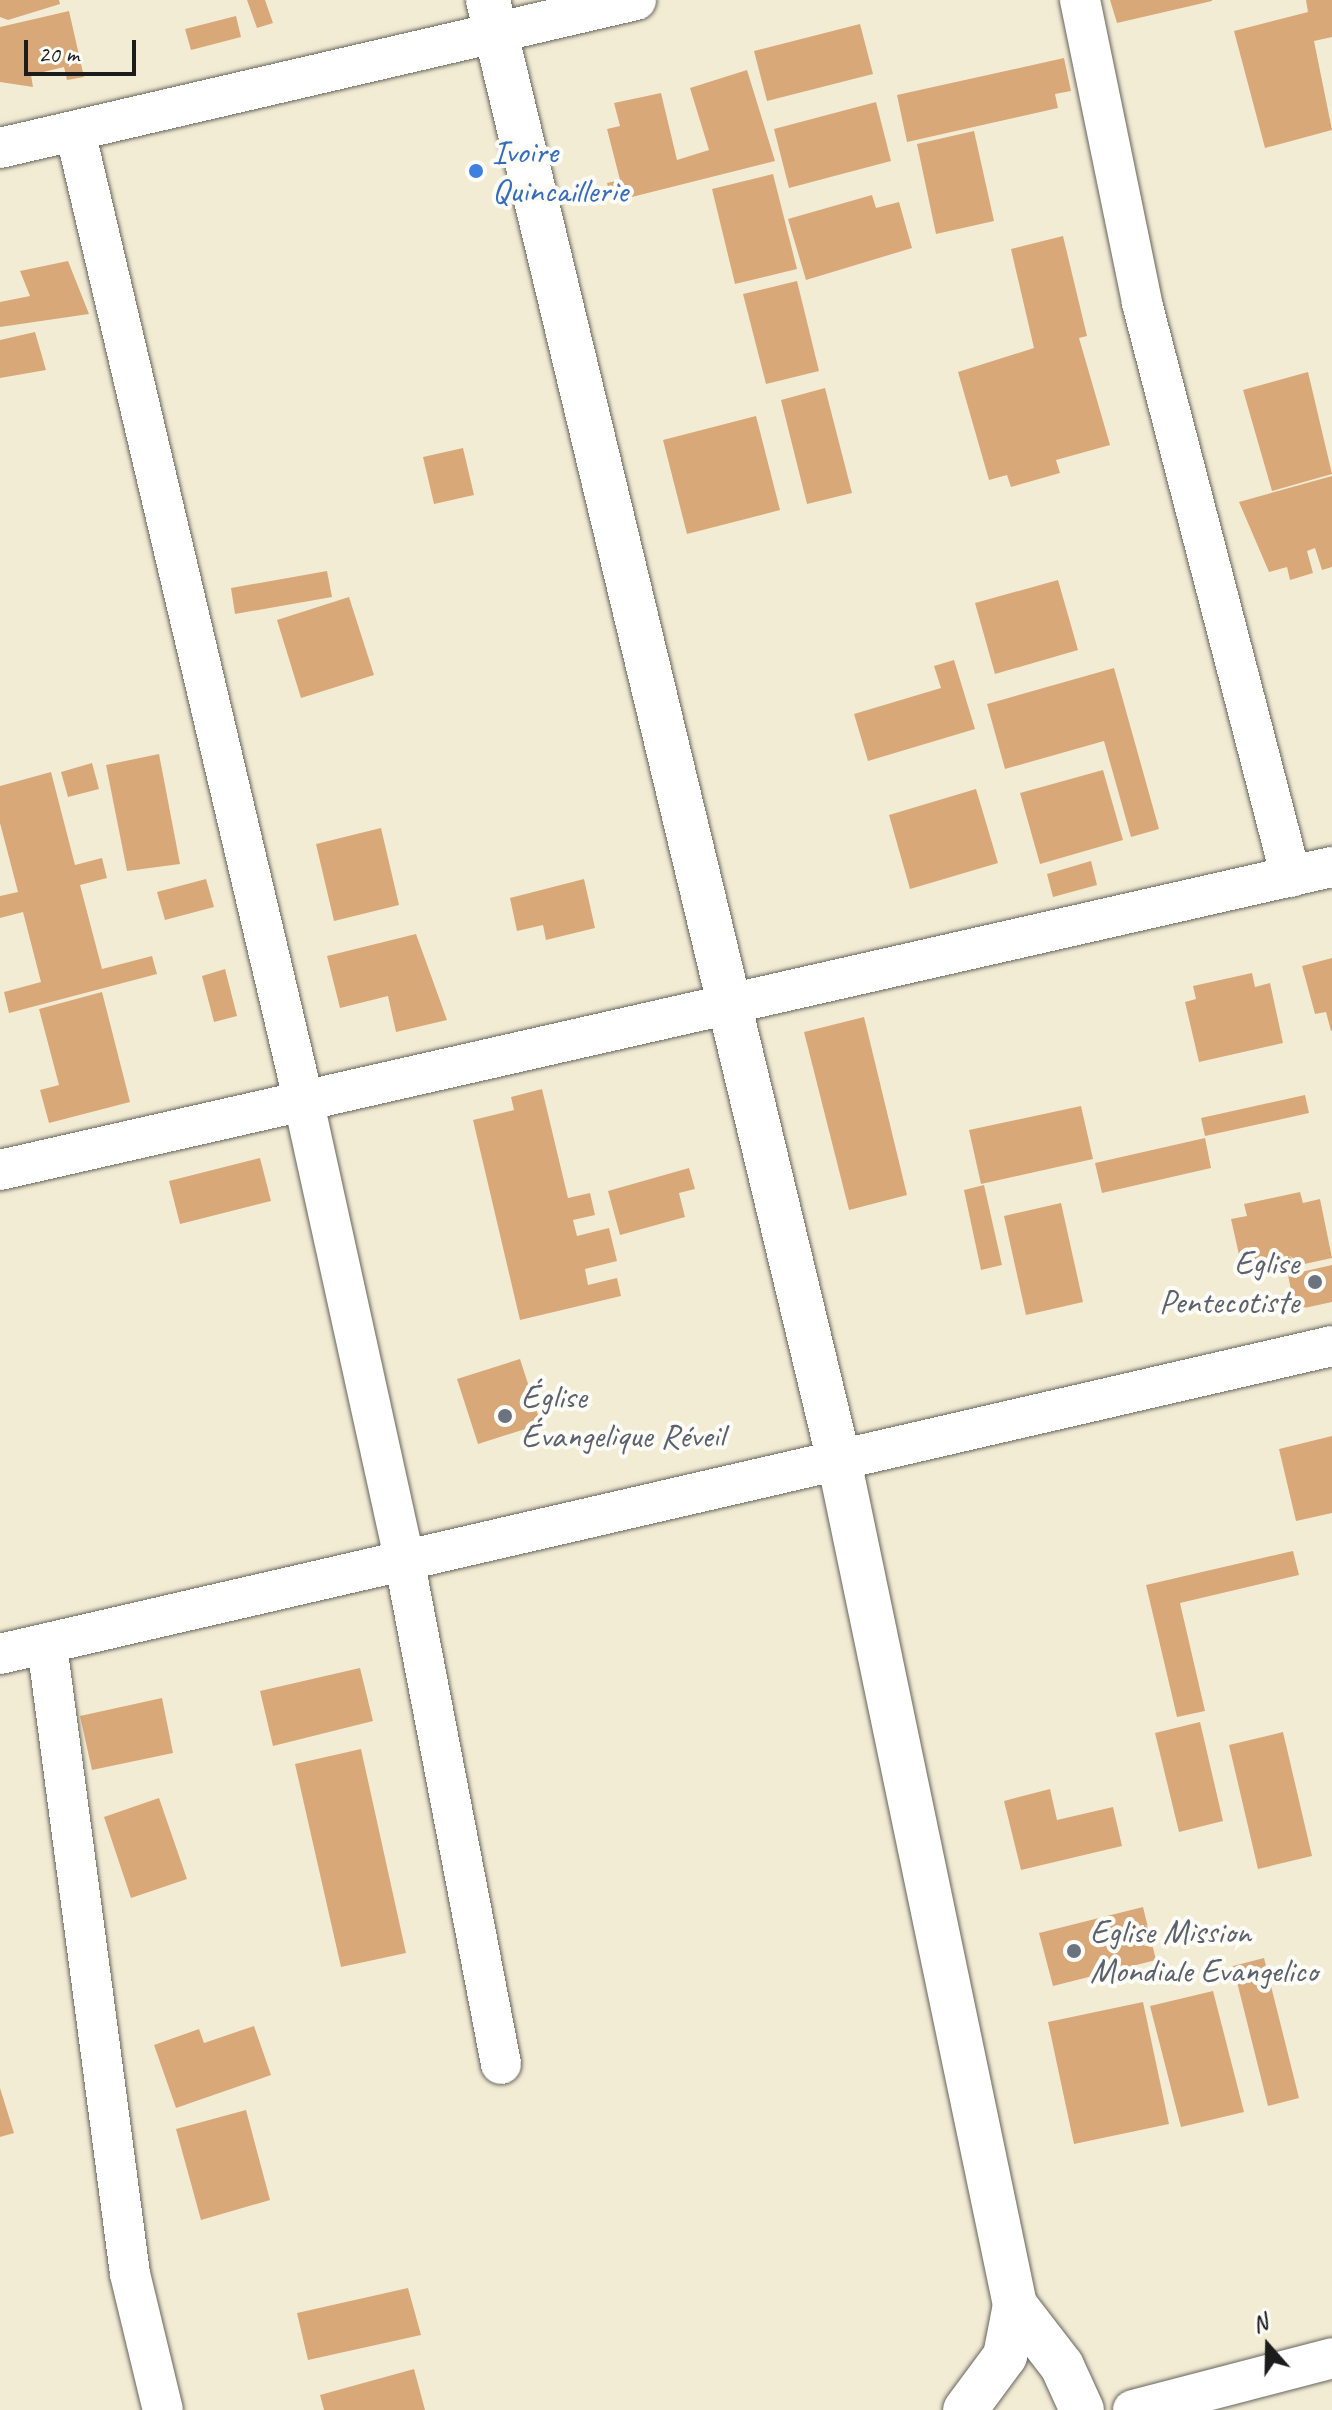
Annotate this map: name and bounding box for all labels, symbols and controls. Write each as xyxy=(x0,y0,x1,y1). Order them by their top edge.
scale bar xyxy=(28,24,140,74)
text: 20 m xyxy=(38,39,79,69)
place label: Ivoire Quincaillerie xyxy=(492,131,628,210)
marker: Ivoire Quincaillerie xyxy=(467,162,485,180)
place label: Eglise Pentecotiste xyxy=(1159,1242,1299,1322)
marker: Eglise Pentecotiste xyxy=(1306,1273,1324,1291)
place label: Église Évangelique Réveil xyxy=(521,1376,724,1456)
marker: Église Évangelique Réveil xyxy=(496,1407,514,1425)
place label: Eglise Mission Mondiale Evangelico xyxy=(1090,1911,1318,1990)
marker: Eglise Mission Mondiale Evangelico xyxy=(1065,1942,1083,1960)
north arrow xyxy=(1228,2306,1308,2386)
text: N xyxy=(1249,2308,1271,2339)

